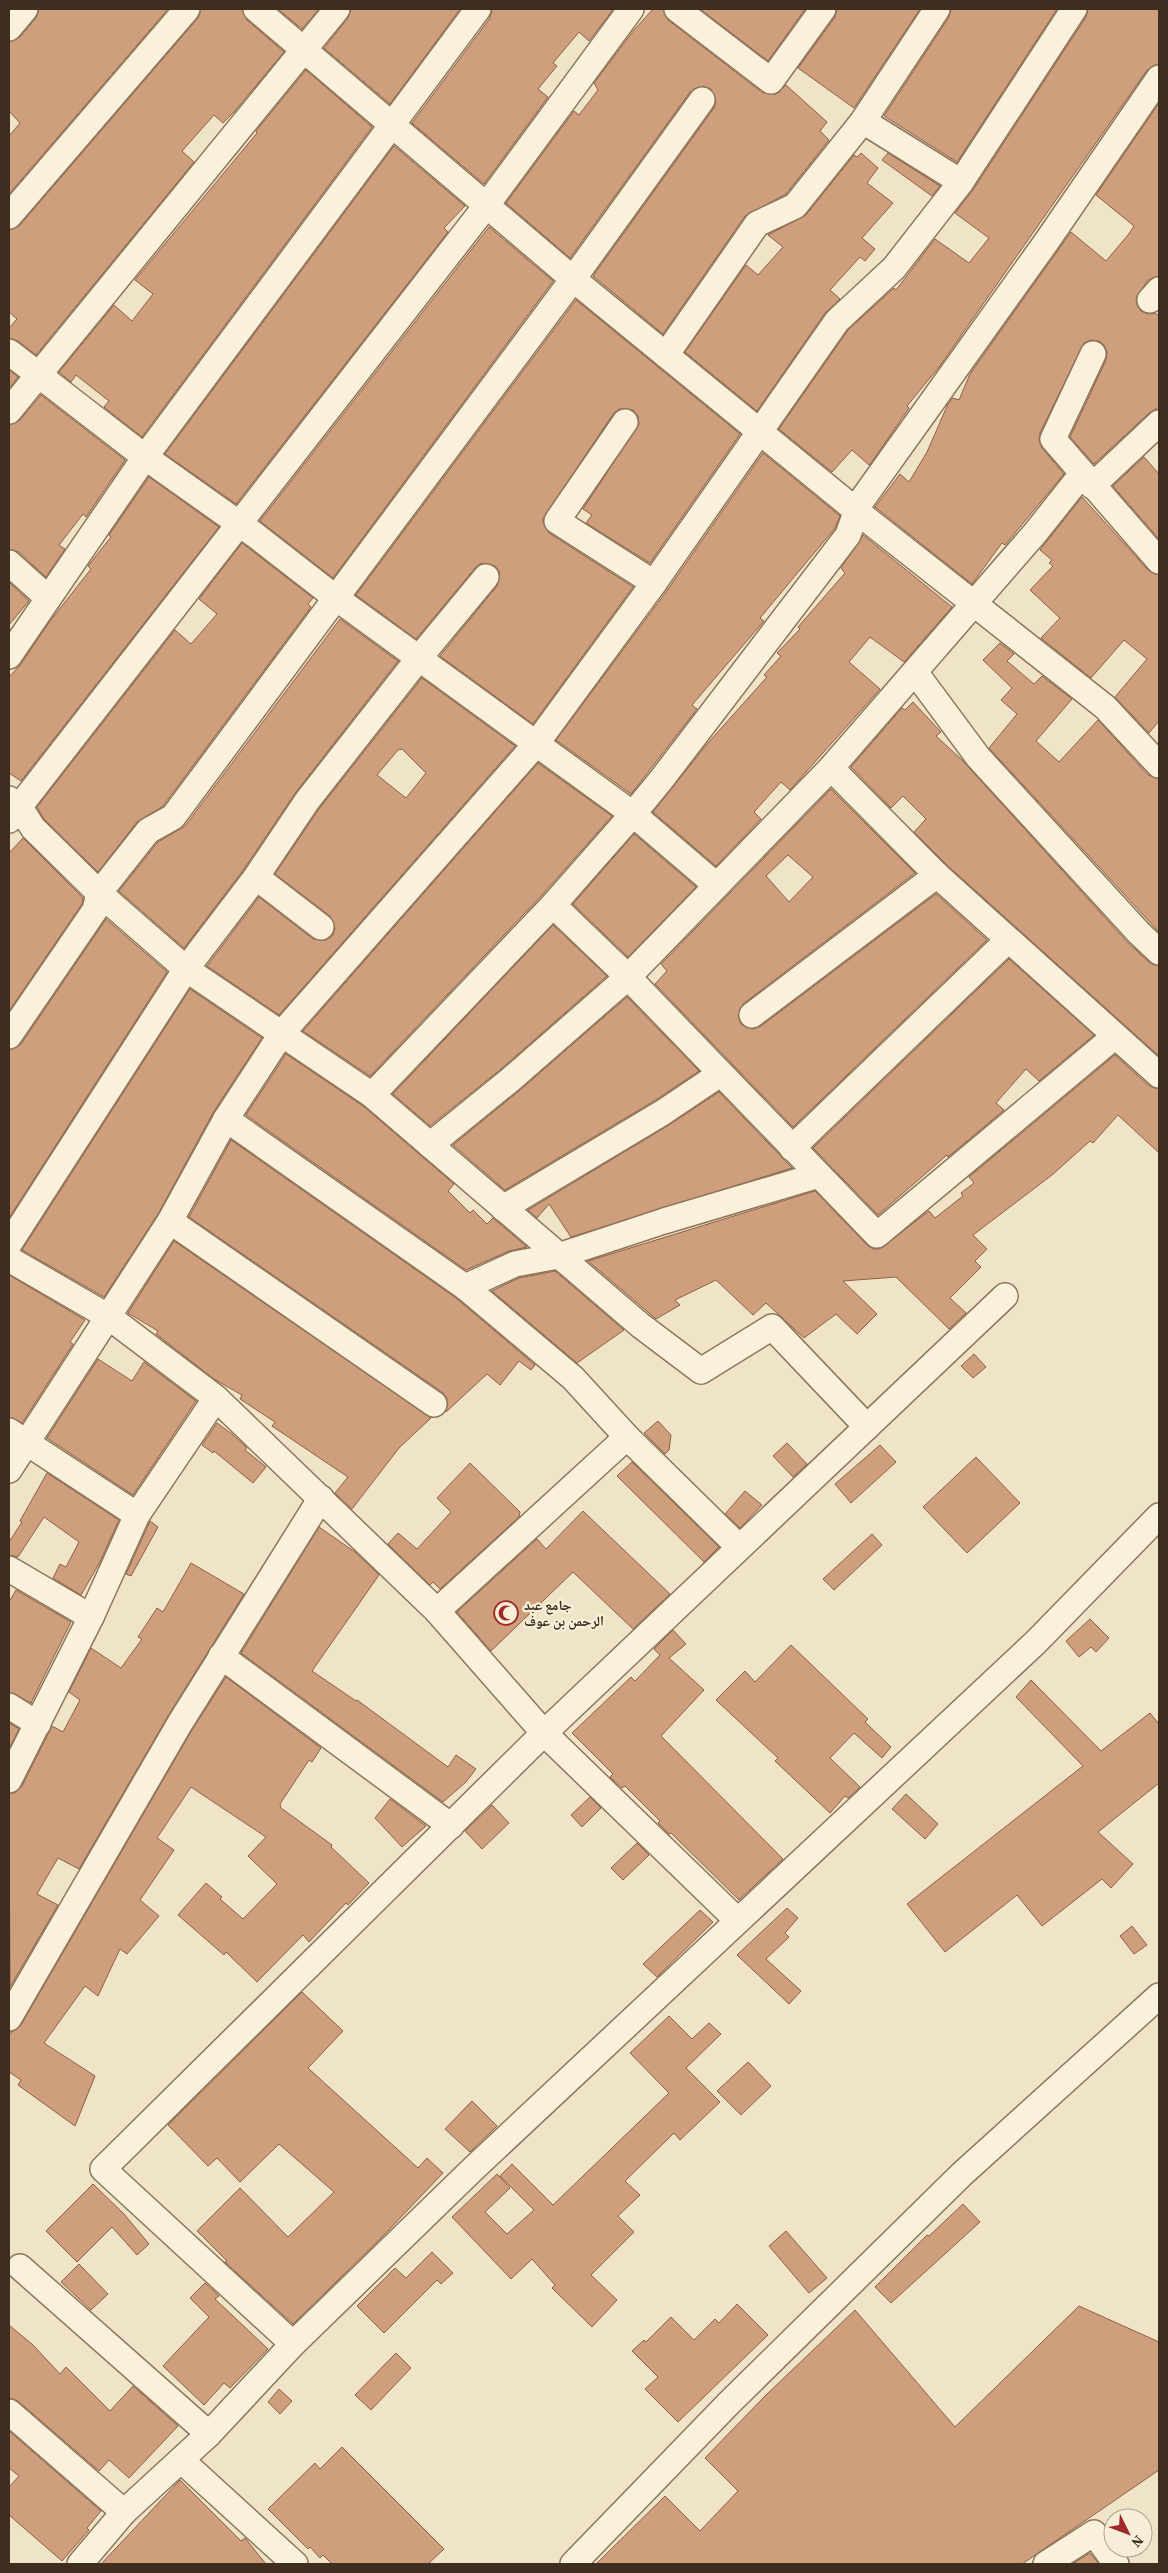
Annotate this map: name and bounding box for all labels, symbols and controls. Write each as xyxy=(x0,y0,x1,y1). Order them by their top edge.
place label: جامع عبد الرحمن بن عوف xyxy=(524,1595,604,1631)
mosque icon: جامع عبد الرحمن بن عوف xyxy=(493,1600,519,1626)
north arrow xyxy=(1103,2508,1153,2558)
text: N xyxy=(1127,2531,1149,2552)

